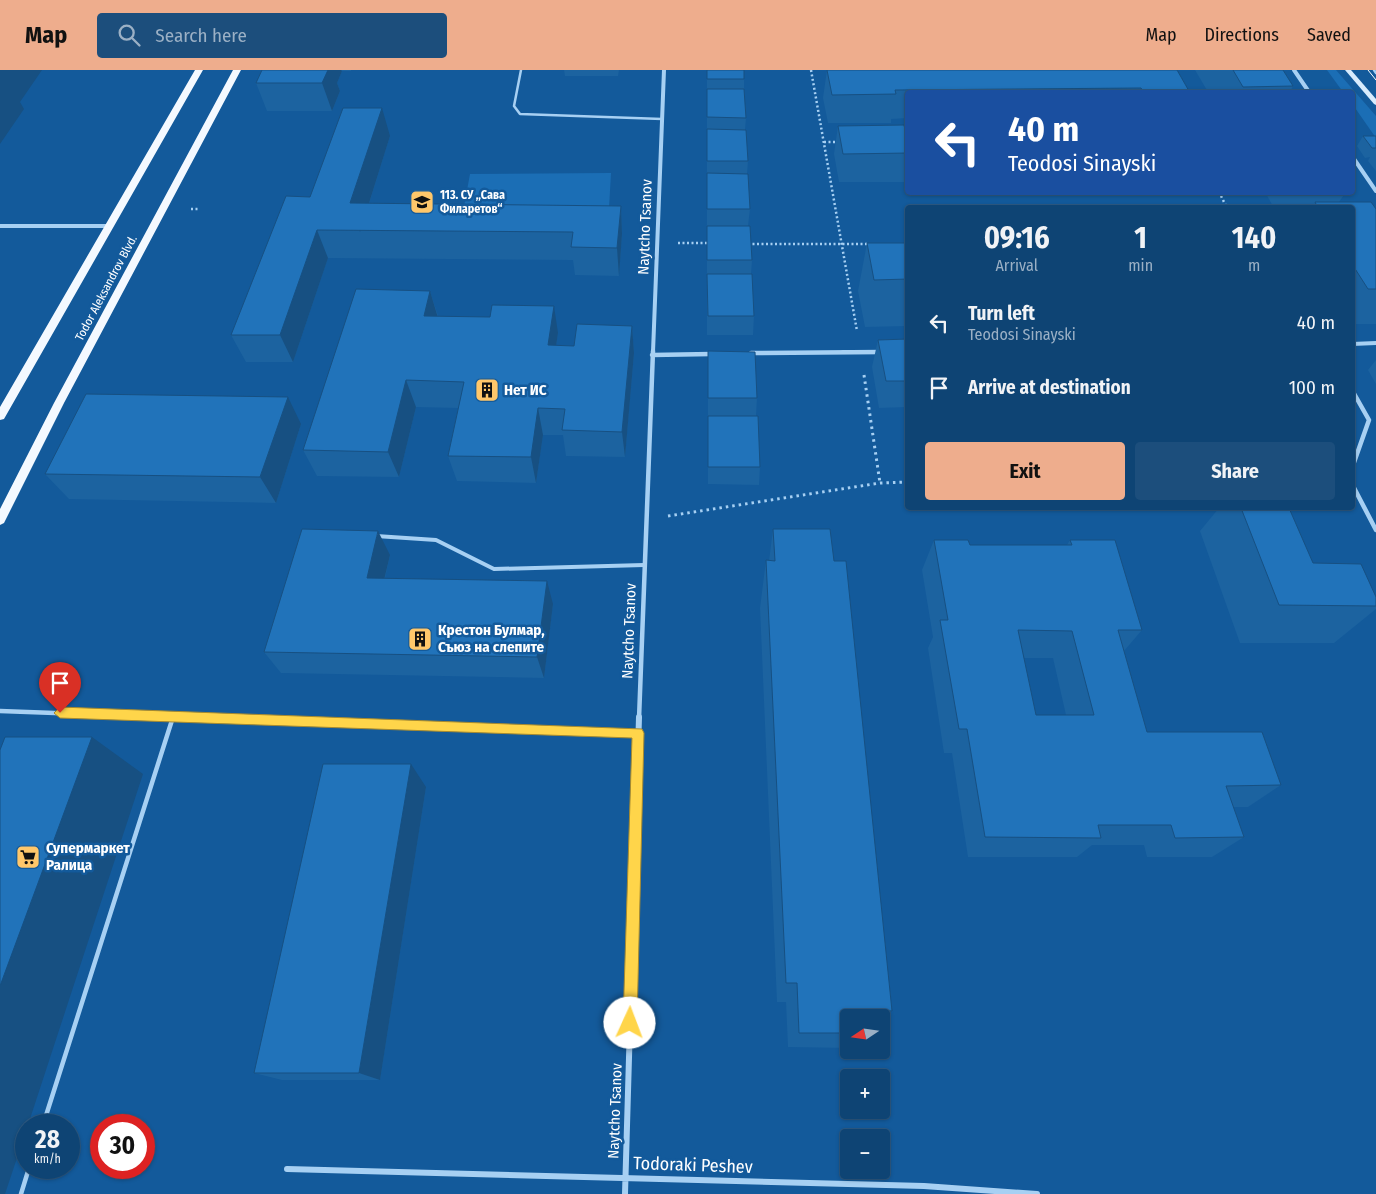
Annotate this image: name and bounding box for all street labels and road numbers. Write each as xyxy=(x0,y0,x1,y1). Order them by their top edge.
street label: Naytcho Tsanov xyxy=(634,179,656,275)
street label: Todor Aleksandrov Blvd. xyxy=(72,232,140,343)
street label: Naytcho Tsanov xyxy=(618,583,640,679)
street label: Naytcho Tsanov xyxy=(604,1063,626,1159)
street label: Todoraki Peshev xyxy=(633,1152,753,1178)

